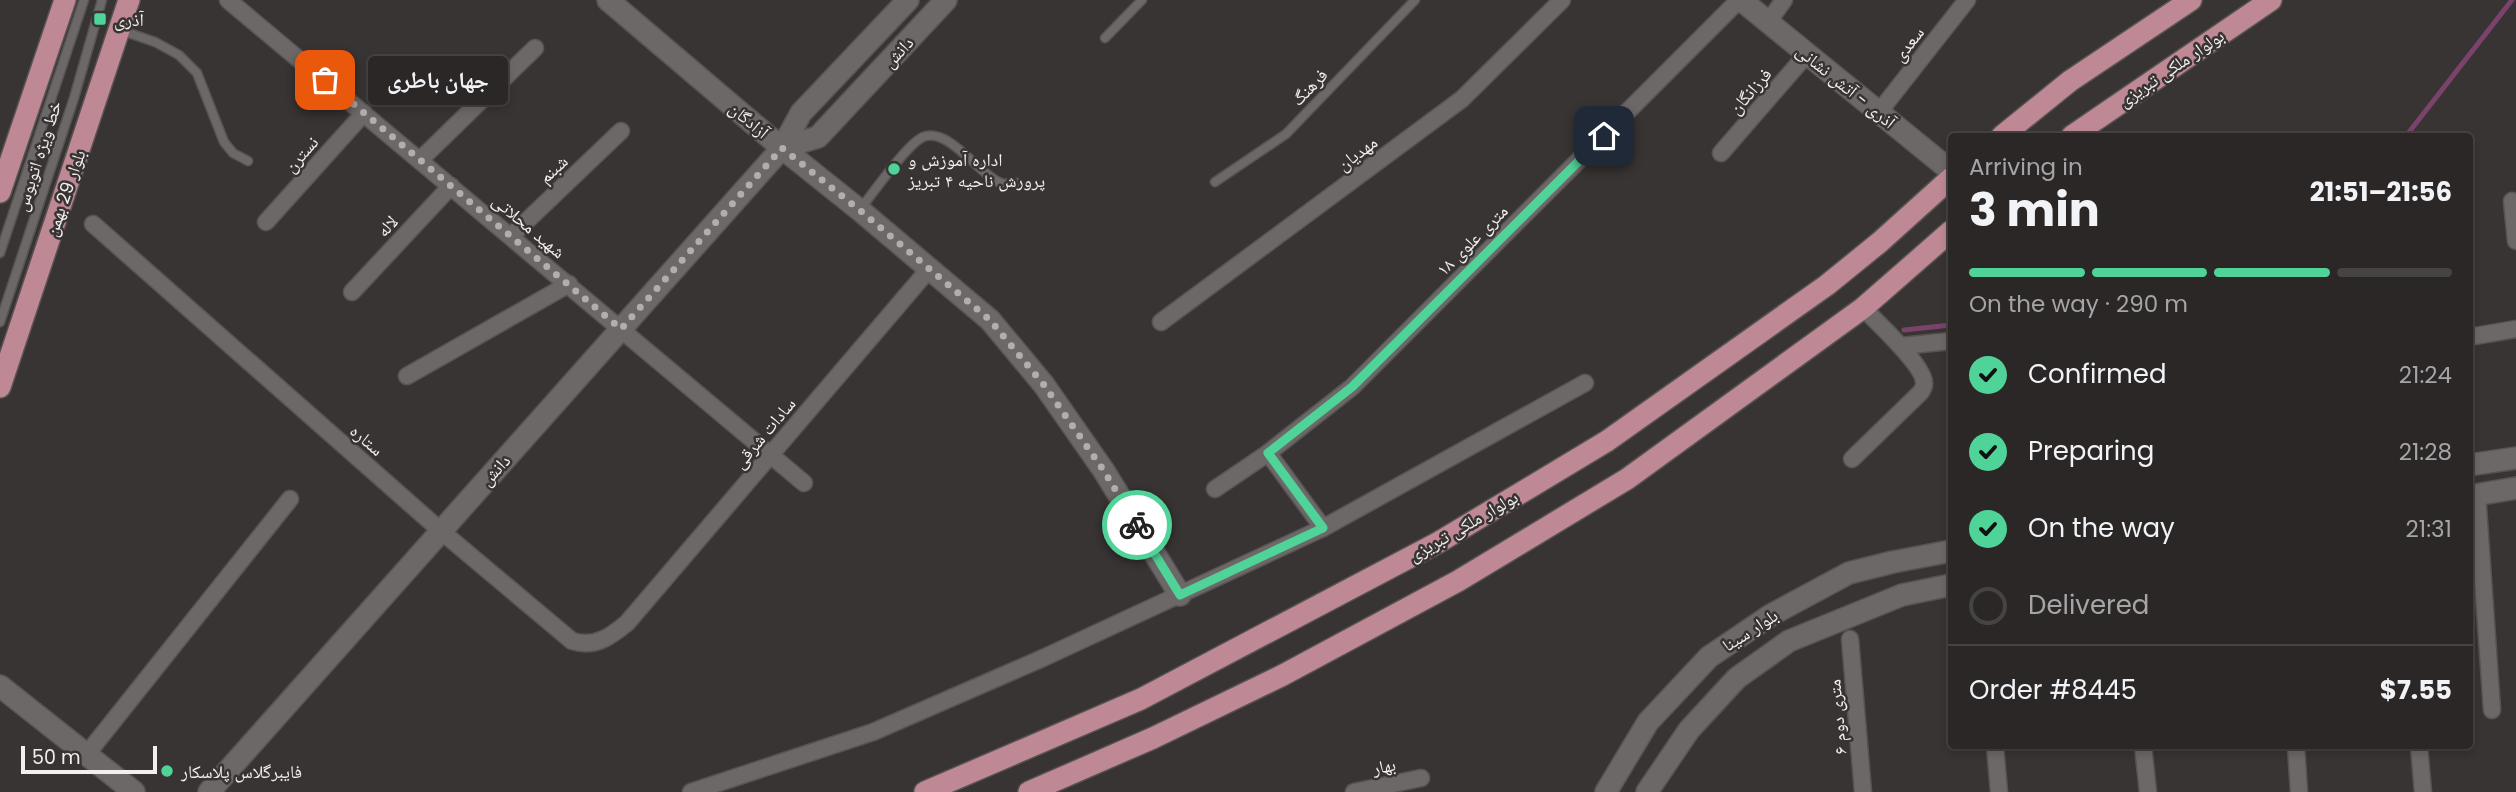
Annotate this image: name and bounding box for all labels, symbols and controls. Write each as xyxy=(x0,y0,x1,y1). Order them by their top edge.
place label: آذری xyxy=(114,7,144,32)
marker: آذری xyxy=(92,11,108,27)
street label: سعدی xyxy=(1886,21,1930,67)
street label: بولوار ملکی تبریزی xyxy=(2113,23,2229,113)
street label: دانش xyxy=(877,31,919,73)
street label: آذرى - آتش نشانى xyxy=(1791,38,1901,134)
pin xyxy=(295,50,355,110)
callout: جهان باطری xyxy=(367,56,507,104)
icon: bag xyxy=(306,61,344,99)
street label: فرزانگان xyxy=(1723,62,1777,120)
street label: فرهنگ xyxy=(1285,63,1333,111)
text: جهان باطری xyxy=(387,64,489,96)
street label: آزادگان xyxy=(724,96,775,144)
street label: خط ویژه اتوبوس xyxy=(8,98,68,214)
pin xyxy=(1574,106,1634,166)
icon: home xyxy=(1585,117,1623,155)
street label: نسترن xyxy=(278,130,324,178)
street label: مهدیان xyxy=(1332,130,1382,176)
street label: بلوار 29 بهمن xyxy=(39,146,92,240)
place label: اداره آموزش و پرورش ناحیه ۴ تبریز xyxy=(907,147,1045,193)
street label: شبنم xyxy=(533,149,573,189)
text: Arriving in xyxy=(1969,151,2083,183)
marker: اداره آموزش و پرورش ناحیه ۴ تبریز xyxy=(886,161,902,177)
text: 21:51–21:56 xyxy=(2310,174,2452,210)
text: 3 min xyxy=(1969,178,2100,242)
street label: شهید محلاتی xyxy=(487,188,571,264)
street label: ۱۸ متری علوی xyxy=(1431,199,1513,281)
street label: لاله xyxy=(371,210,403,242)
text: On the way · 290 m xyxy=(1969,288,2188,320)
icon: check xyxy=(1969,356,2007,394)
text: Confirmed xyxy=(2028,356,2166,392)
text: 21:24 xyxy=(2399,359,2452,391)
street label: سادات شرقی xyxy=(727,392,801,474)
street label: ستاره xyxy=(345,418,389,462)
icon: check xyxy=(1969,433,2007,471)
text: Preparing xyxy=(2028,433,2154,469)
text: 21:28 xyxy=(2399,436,2452,468)
street label: دانش xyxy=(474,449,516,491)
street label: بولوار ملکی تبریزی xyxy=(1403,484,1523,568)
courier xyxy=(1102,490,1172,560)
icon: bike xyxy=(1118,506,1156,544)
icon: check xyxy=(1969,510,2007,548)
text: On the way xyxy=(2028,510,2175,546)
text: 21:31 xyxy=(2406,513,2452,545)
text: Delivered xyxy=(2028,587,2149,623)
street label: بلوار سینا xyxy=(1717,603,1783,657)
text: Order #8445 xyxy=(1969,672,2137,708)
text: $7.55 xyxy=(2380,672,2452,708)
street label: ۶ متری دوم xyxy=(1821,678,1853,756)
scale bar xyxy=(21,743,158,775)
text: 50 m xyxy=(32,744,81,771)
street label: بهار xyxy=(1369,751,1398,781)
place label: فایبرگلاس پلاسکار xyxy=(180,759,302,784)
marker: فایبرگلاس پلاسکار xyxy=(159,763,175,779)

